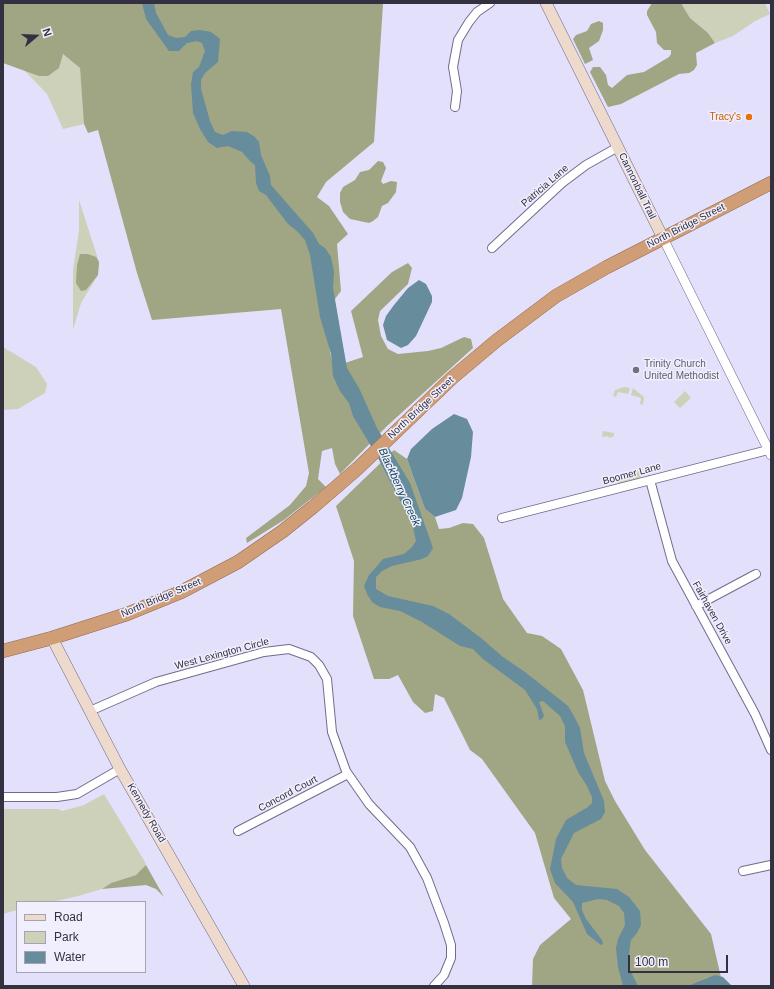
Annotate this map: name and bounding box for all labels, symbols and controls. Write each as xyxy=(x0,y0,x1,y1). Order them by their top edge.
north arrow xyxy=(16,16,56,56)
text: N xyxy=(40,26,54,38)
place label: Tracy's xyxy=(709,111,741,123)
marker: Tracy's xyxy=(744,112,754,122)
street label: Cannonball Trail xyxy=(616,151,658,221)
street label: Patricia Lane xyxy=(519,162,571,210)
street label: North Bridge Street xyxy=(645,201,727,251)
place label: Trinity Church United Methodist xyxy=(644,358,719,382)
marker: Trinity Church United Methodist xyxy=(631,365,641,375)
street label: North Bridge Street xyxy=(386,374,456,442)
water label: Blackberry Creek xyxy=(375,446,423,528)
street label: Boomer Lane xyxy=(601,460,663,488)
street label: North Bridge Street xyxy=(119,576,203,620)
street label: Fairhaven Drive xyxy=(690,579,734,647)
street label: West Lexington Circle xyxy=(174,636,270,672)
street label: Concord Court xyxy=(256,773,320,815)
street label: Kennedy Road xyxy=(124,781,168,845)
legend xyxy=(16,901,146,973)
text: Road xyxy=(54,910,83,924)
text: Park xyxy=(54,930,79,944)
scale bar xyxy=(630,947,730,973)
text: Water xyxy=(54,950,86,964)
text: 100 m xyxy=(635,955,668,969)

